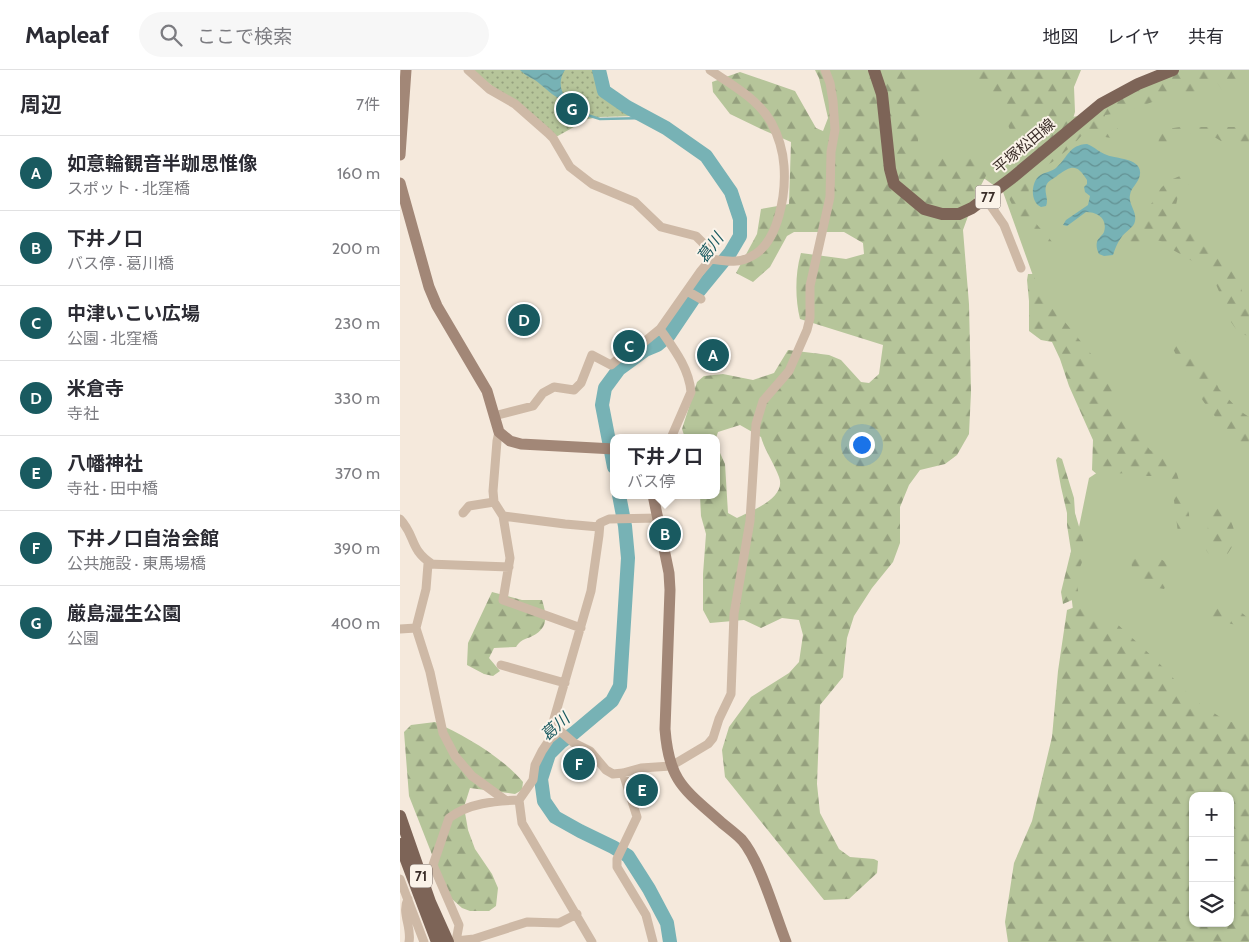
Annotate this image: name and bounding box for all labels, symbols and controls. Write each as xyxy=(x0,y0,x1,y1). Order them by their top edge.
search box xyxy=(139,12,489,57)
text: Mapleaf xyxy=(25,20,109,49)
icon: search xyxy=(157,21,185,49)
text: ここで検索 xyxy=(197,25,292,48)
text: 地図 xyxy=(1043,26,1079,48)
text: レイヤ xyxy=(1107,26,1160,48)
text: 共有 xyxy=(1188,26,1224,48)
pin: G xyxy=(556,90,588,128)
text: 周辺 xyxy=(20,92,62,117)
text: 7件 xyxy=(356,95,380,114)
street label: 平塚松田線 xyxy=(989,115,1059,177)
text: 如意輪観音半跏思惟像 xyxy=(67,152,257,175)
text: A xyxy=(31,164,41,183)
text: 160 m xyxy=(337,164,380,183)
text: スポット · 北窪橋 xyxy=(67,179,190,198)
road number: 77 xyxy=(976,185,1000,208)
text: 下井ノ口 xyxy=(67,227,143,250)
water label: 葛川 xyxy=(693,228,728,267)
text: B xyxy=(31,239,41,258)
text: 200 m xyxy=(332,239,380,258)
text: バス停 · 葛川橋 xyxy=(67,254,174,273)
pin: D xyxy=(508,301,540,339)
text: 中津いこい広場 xyxy=(67,302,200,325)
text: C xyxy=(31,314,41,333)
text: 230 m xyxy=(334,314,380,333)
pin: C xyxy=(613,327,645,365)
text: 公園 · 北窪橋 xyxy=(67,329,158,348)
pin: A xyxy=(697,336,729,374)
text: 米倉寺 xyxy=(67,377,124,400)
text: D xyxy=(30,389,42,408)
text: 330 m xyxy=(334,389,380,408)
text: 寺社 xyxy=(67,404,99,423)
your location xyxy=(849,432,875,458)
popup xyxy=(610,434,720,499)
text: 下井ノ口 xyxy=(627,445,703,468)
text: 八幡神社 xyxy=(67,452,143,475)
text: E xyxy=(31,464,41,483)
text: 370 m xyxy=(335,464,380,483)
text: バス停 xyxy=(627,472,675,491)
text: 寺社 · 田中橋 xyxy=(67,479,158,498)
pin: B xyxy=(649,515,681,553)
text: 下井ノ口自治会館 xyxy=(67,527,219,550)
text: F xyxy=(32,539,40,558)
text: 390 m xyxy=(333,539,380,558)
text: 公共施設 · 東馬場橋 xyxy=(67,554,206,573)
text: 厳島湿生公園 xyxy=(67,602,181,625)
text: G xyxy=(31,614,41,633)
text: 400 m xyxy=(331,614,380,633)
text: 公園 xyxy=(67,629,99,648)
water label: 葛川 xyxy=(537,708,575,745)
pin: F xyxy=(563,745,595,783)
pin: E xyxy=(626,771,658,809)
map controls xyxy=(1189,792,1234,927)
button: + xyxy=(1189,792,1234,837)
button: − xyxy=(1189,837,1234,882)
road number: 71 xyxy=(410,864,432,888)
button: layers xyxy=(1189,882,1234,927)

